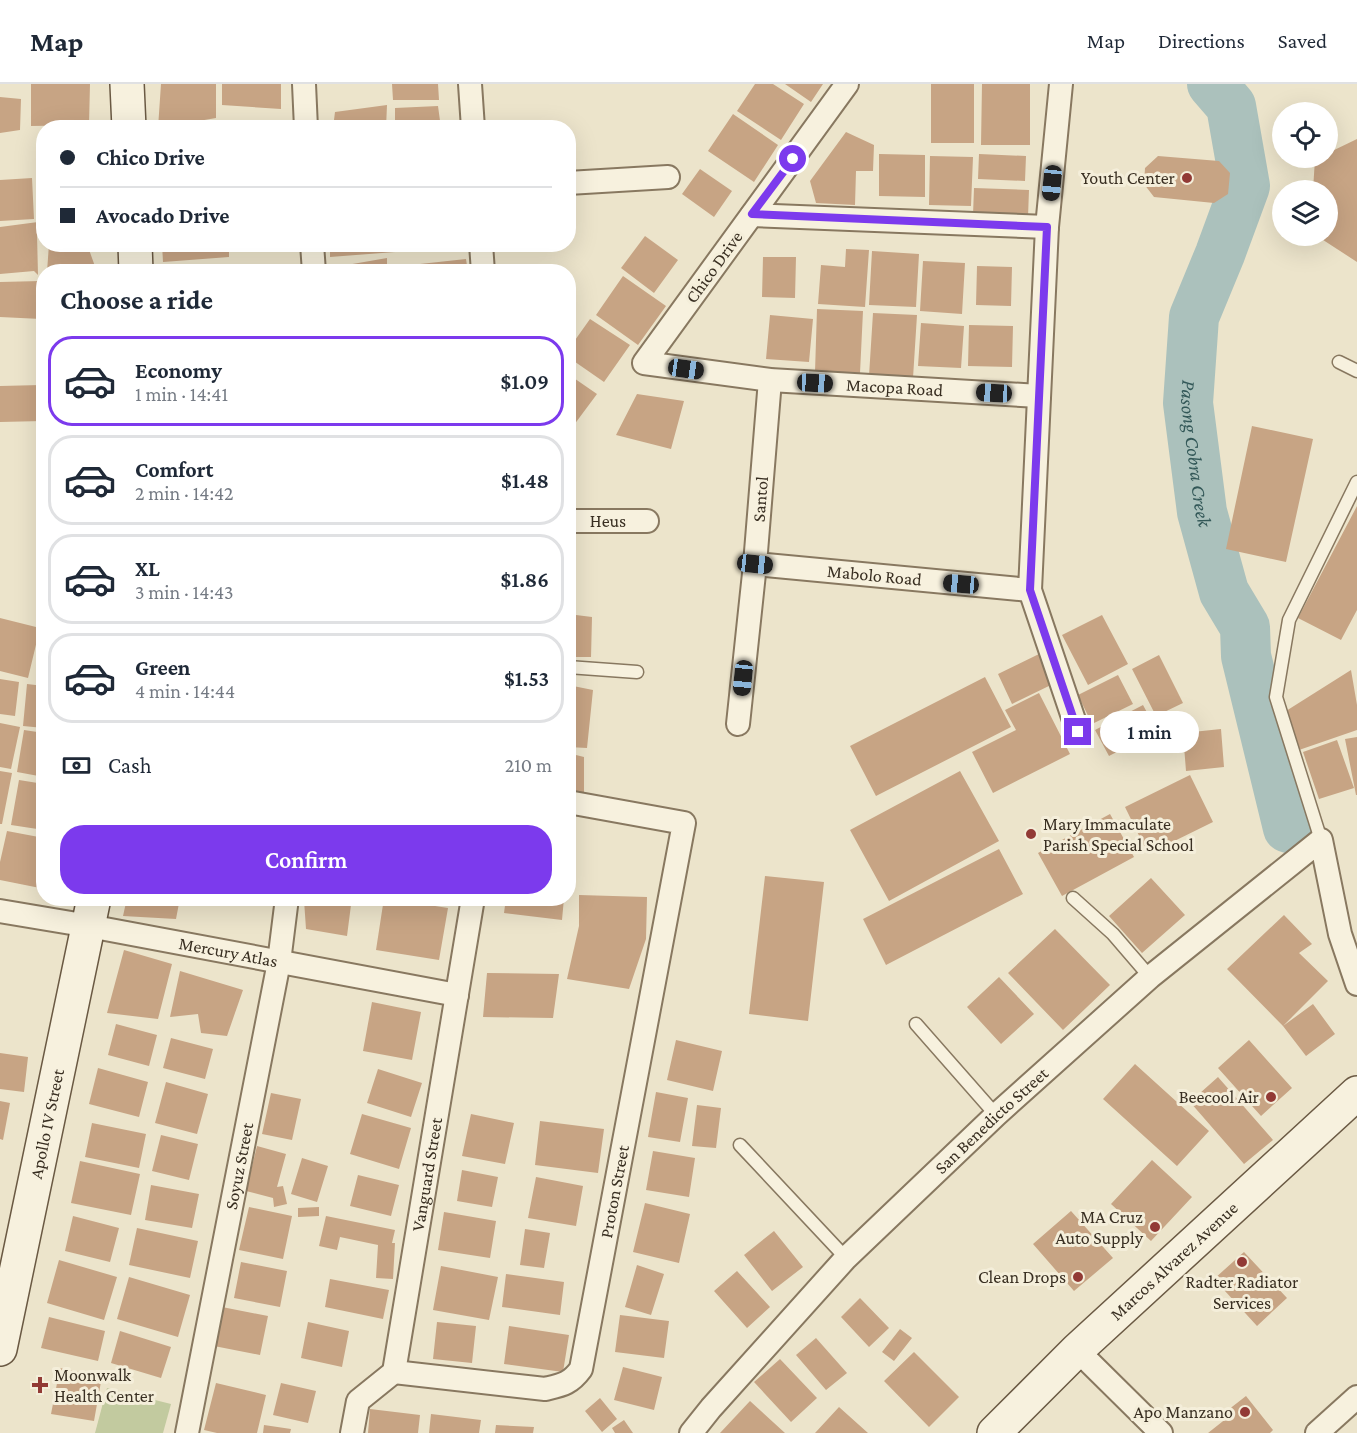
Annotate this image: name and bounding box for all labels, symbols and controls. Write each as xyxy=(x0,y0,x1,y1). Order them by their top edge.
text: Map xyxy=(30,26,83,57)
text: Map xyxy=(1087,29,1125,53)
text: Directions xyxy=(1158,29,1245,53)
text: Saved xyxy=(1278,29,1327,53)
map controls xyxy=(1272,102,1338,246)
button: locate xyxy=(1272,102,1338,168)
text: Chico Drive xyxy=(96,145,205,170)
route start xyxy=(779,145,806,172)
car xyxy=(1041,164,1063,202)
place label: Youth Center xyxy=(1081,168,1176,188)
marker: Youth Center xyxy=(1180,171,1194,185)
button: layers xyxy=(1272,180,1338,246)
text: Avocado Drive xyxy=(96,203,230,228)
street label: Chico Drive xyxy=(681,227,747,307)
text: Choose a ride xyxy=(60,285,213,315)
icon: car xyxy=(63,354,117,408)
text: Economy xyxy=(135,358,222,383)
car xyxy=(667,358,705,380)
text: $1.09 xyxy=(501,369,549,394)
car xyxy=(797,373,833,393)
street label: Macopa Road xyxy=(845,375,944,400)
water label: Pasong Cobra Creek xyxy=(1177,379,1217,530)
text: 1 min · 14:41 xyxy=(135,383,228,405)
car xyxy=(976,383,1012,403)
icon: car xyxy=(63,453,117,507)
text: Comfort xyxy=(135,457,213,482)
text: $1.48 xyxy=(501,468,549,493)
street label: Santol xyxy=(748,475,772,523)
text: 2 min · 14:42 xyxy=(135,482,234,504)
street label: Heus xyxy=(590,511,626,531)
icon: car xyxy=(63,552,117,606)
car xyxy=(736,553,774,575)
text: XL xyxy=(135,556,160,581)
street label: Mabolo Road xyxy=(826,561,923,590)
text: $1.86 xyxy=(501,567,549,592)
car xyxy=(942,573,980,595)
text: 3 min · 14:43 xyxy=(135,581,234,603)
icon: car xyxy=(63,651,117,705)
text: Green xyxy=(135,655,191,680)
car xyxy=(732,659,754,697)
text: $1.53 xyxy=(504,666,549,691)
text: 4 min · 14:44 xyxy=(135,680,235,702)
callout: 1 min xyxy=(1099,711,1198,753)
route end xyxy=(1064,718,1091,745)
text: 1 min xyxy=(1127,721,1172,743)
icon: cash xyxy=(60,749,93,782)
text: Cash xyxy=(108,753,152,778)
text: 210 m xyxy=(505,754,552,776)
place label: Mary Immaculate Parish Special School xyxy=(1043,814,1194,855)
button: Confirm xyxy=(60,825,552,894)
marker: Mary Immaculate Parish Special School xyxy=(1024,827,1038,841)
street label: Mercury Atlas xyxy=(177,933,279,971)
street label: San Benedicto Street xyxy=(931,1062,1053,1178)
street label: Apollo IV Street xyxy=(26,1066,68,1181)
place label: Beecool Air xyxy=(1179,1087,1260,1107)
marker: Beecool Air xyxy=(1264,1090,1278,1104)
street label: Vanguard Street xyxy=(408,1115,446,1233)
street label: Soyuz Street xyxy=(221,1120,258,1211)
street label: Proton Street xyxy=(596,1142,633,1240)
street label: Marcos Alvarez Avenue xyxy=(1106,1198,1242,1324)
place label: MA Cruz Auto Supply xyxy=(1055,1207,1144,1248)
marker: MA Cruz Auto Supply xyxy=(1148,1220,1162,1234)
marker: Radter Radiator Services xyxy=(1235,1255,1249,1269)
place label: Clean Drops xyxy=(978,1267,1066,1287)
marker: Clean Drops xyxy=(1071,1270,1085,1284)
place label: Radter Radiator Services xyxy=(1185,1272,1299,1313)
place label: Moonwalk Health Center xyxy=(54,1365,155,1406)
marker: Moonwalk Health Center xyxy=(31,1376,49,1394)
place label: Apo Manzano xyxy=(1134,1402,1233,1422)
marker: Apo Manzano xyxy=(1238,1405,1252,1419)

